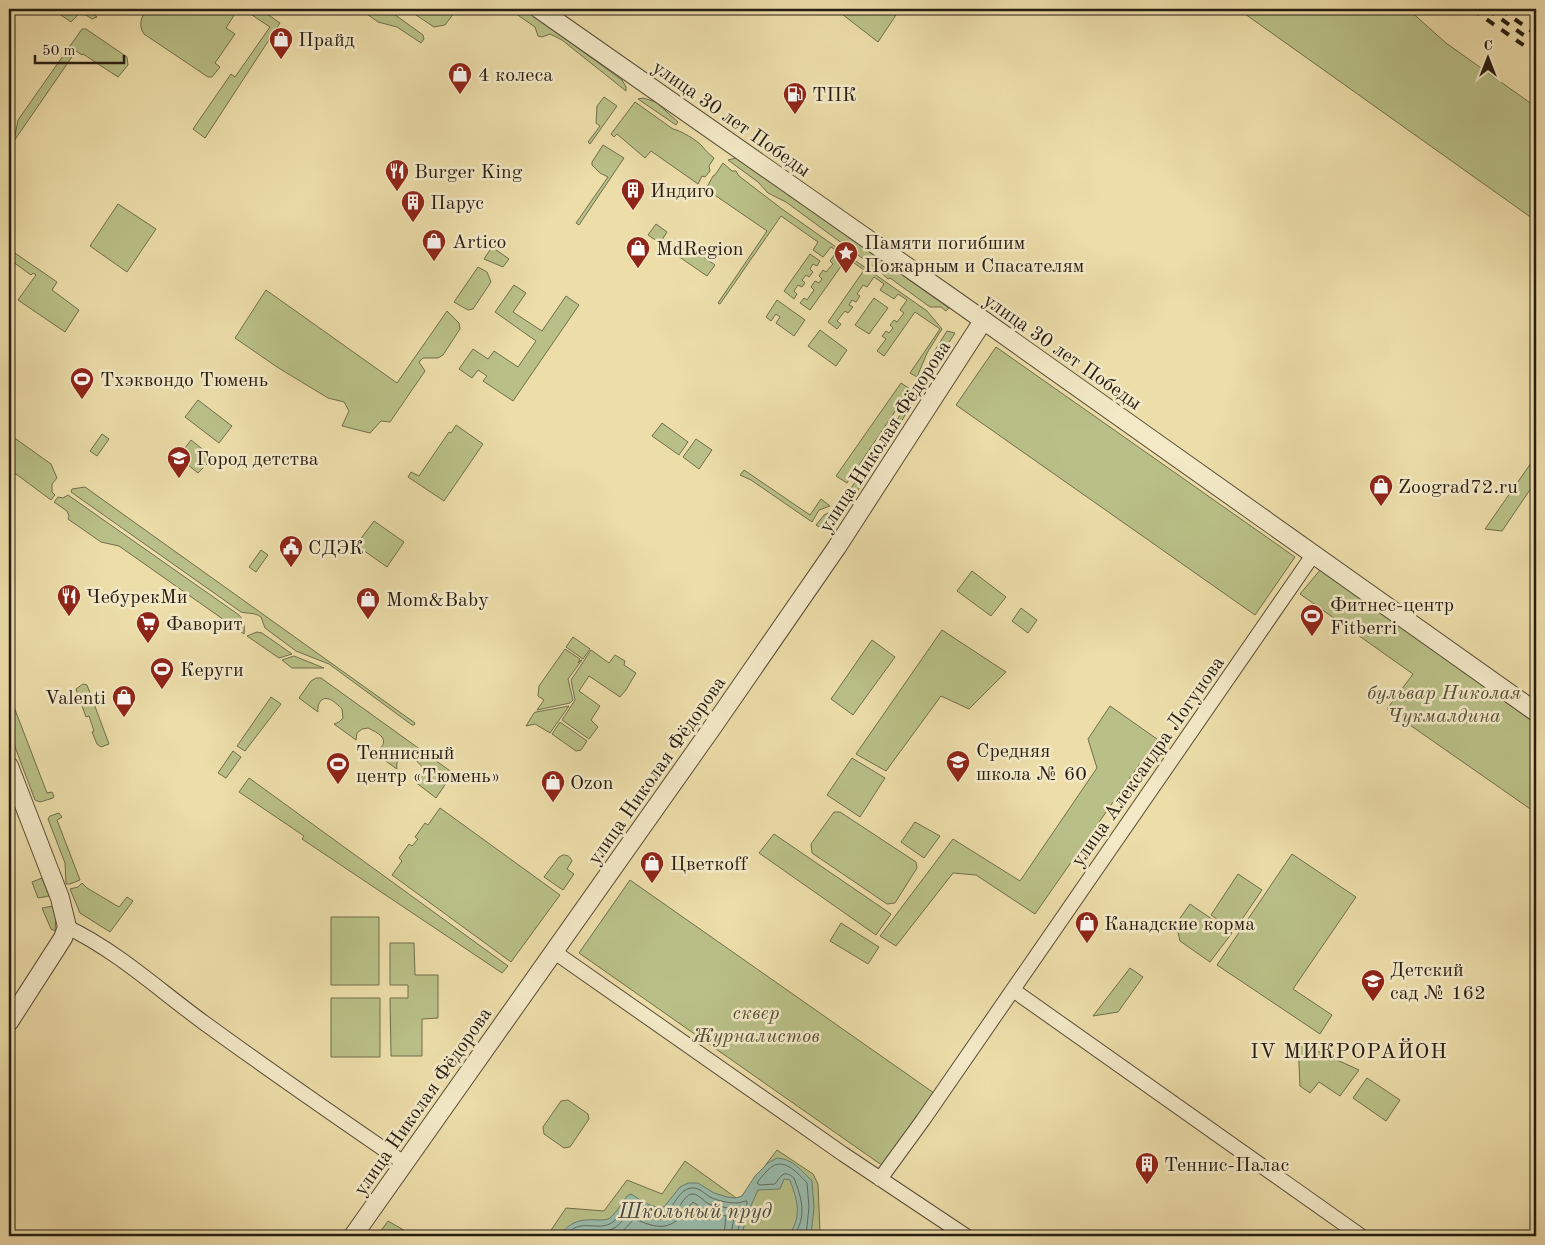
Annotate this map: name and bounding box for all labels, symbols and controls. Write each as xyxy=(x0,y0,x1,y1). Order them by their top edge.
shop icon: Прайд xyxy=(268,26,294,60)
place label: Прайд xyxy=(298,31,355,51)
scale bar xyxy=(35,32,124,64)
north arrow xyxy=(1462,32,1512,82)
text: С xyxy=(1483,39,1493,53)
text: 50 m xyxy=(42,44,76,59)
street label: улица 30 лет Победы xyxy=(648,58,813,182)
shop icon: 4 колеса xyxy=(447,61,473,95)
place label: 4 колеса xyxy=(478,66,553,86)
fuel station icon: ТПК xyxy=(782,81,808,115)
place label: ТПК xyxy=(812,86,857,106)
restaurant icon: Burger King xyxy=(384,158,410,192)
place label: Burger King xyxy=(414,163,523,183)
building icon: Индиго xyxy=(620,177,646,211)
place label: Индиго xyxy=(650,182,715,202)
building icon: Парус xyxy=(400,189,426,223)
place label: Парус xyxy=(430,194,484,214)
shop icon: Artico xyxy=(421,228,447,262)
place label: Artico xyxy=(452,233,507,253)
place label: Памяти погибшим Пожарным и Спасателям xyxy=(864,234,1084,277)
shop icon: MdRegion xyxy=(625,235,651,269)
place label: MdRegion xyxy=(656,240,744,260)
place icon: Памяти погибшим Пожарным и Спасателям xyxy=(833,240,859,274)
street label: улица 30 лет Победы xyxy=(979,291,1144,415)
street label: улица Николая Фёдорова xyxy=(816,337,955,537)
sports icon: Тхэквондо Тюмень xyxy=(69,366,95,400)
place label: Тхэквондо Тюмень xyxy=(100,371,268,391)
school or university icon: Город детства xyxy=(166,445,192,479)
place label: Город детства xyxy=(196,450,319,470)
shop icon: Zoograd72.ru xyxy=(1368,473,1394,507)
place label: Zoograd72.ru xyxy=(1398,478,1518,498)
public building icon: СДЭК xyxy=(278,534,304,568)
place label: СДЭК xyxy=(308,539,364,559)
restaurant icon: ЧебурекМи xyxy=(56,583,82,617)
shop icon: Mom&Baby xyxy=(355,586,381,620)
place label: ЧебурекМи xyxy=(86,588,187,608)
place label: Mom&Baby xyxy=(386,591,489,611)
place label: Фитнес-центр Fitberri xyxy=(1330,596,1454,639)
sports icon: Фитнес-центр Fitberri xyxy=(1299,603,1325,637)
supermarket icon: Фаворит xyxy=(135,610,161,644)
place label: Фаворит xyxy=(166,615,243,635)
street label: улица Александра Логунова xyxy=(1068,653,1229,871)
sports icon: Керуги xyxy=(149,656,175,690)
place label: Керуги xyxy=(180,661,244,681)
street label: улица Николая Фёдорова xyxy=(585,673,730,869)
shop icon: Valenti xyxy=(111,684,137,718)
park label: бульвар Николая Чукмалдина xyxy=(1367,684,1521,727)
place label: Valenti xyxy=(44,689,106,709)
place label: Средняя школа № 60 xyxy=(976,742,1087,785)
place label: Теннисный центр «Тюмень» xyxy=(356,744,500,787)
school or university icon: Средняя школа № 60 xyxy=(945,749,971,783)
sports icon: Теннисный центр «Тюмень» xyxy=(325,751,351,785)
shop icon: Ozon xyxy=(540,769,566,803)
place label: Ozon xyxy=(570,774,614,794)
shop icon: Цветкоff xyxy=(639,850,665,884)
place label: Цветкоff xyxy=(670,855,749,875)
shop icon: Канадские корма xyxy=(1074,910,1100,944)
place label: Канадские корма xyxy=(1104,915,1255,935)
place label: Детский сад № 162 xyxy=(1390,961,1486,1004)
school or university icon: Детский сад № 162 xyxy=(1360,968,1386,1002)
street label: улица Николая Фёдорова xyxy=(351,1004,496,1200)
park label: сквер Журналистов xyxy=(692,1004,820,1047)
district label: IV МИКРОРАЙОН xyxy=(1250,1037,1448,1063)
building icon: Теннис-Палас xyxy=(1134,1151,1160,1185)
place label: Теннис-Палас xyxy=(1164,1156,1290,1176)
water label: Школьный пруд xyxy=(617,1202,772,1223)

